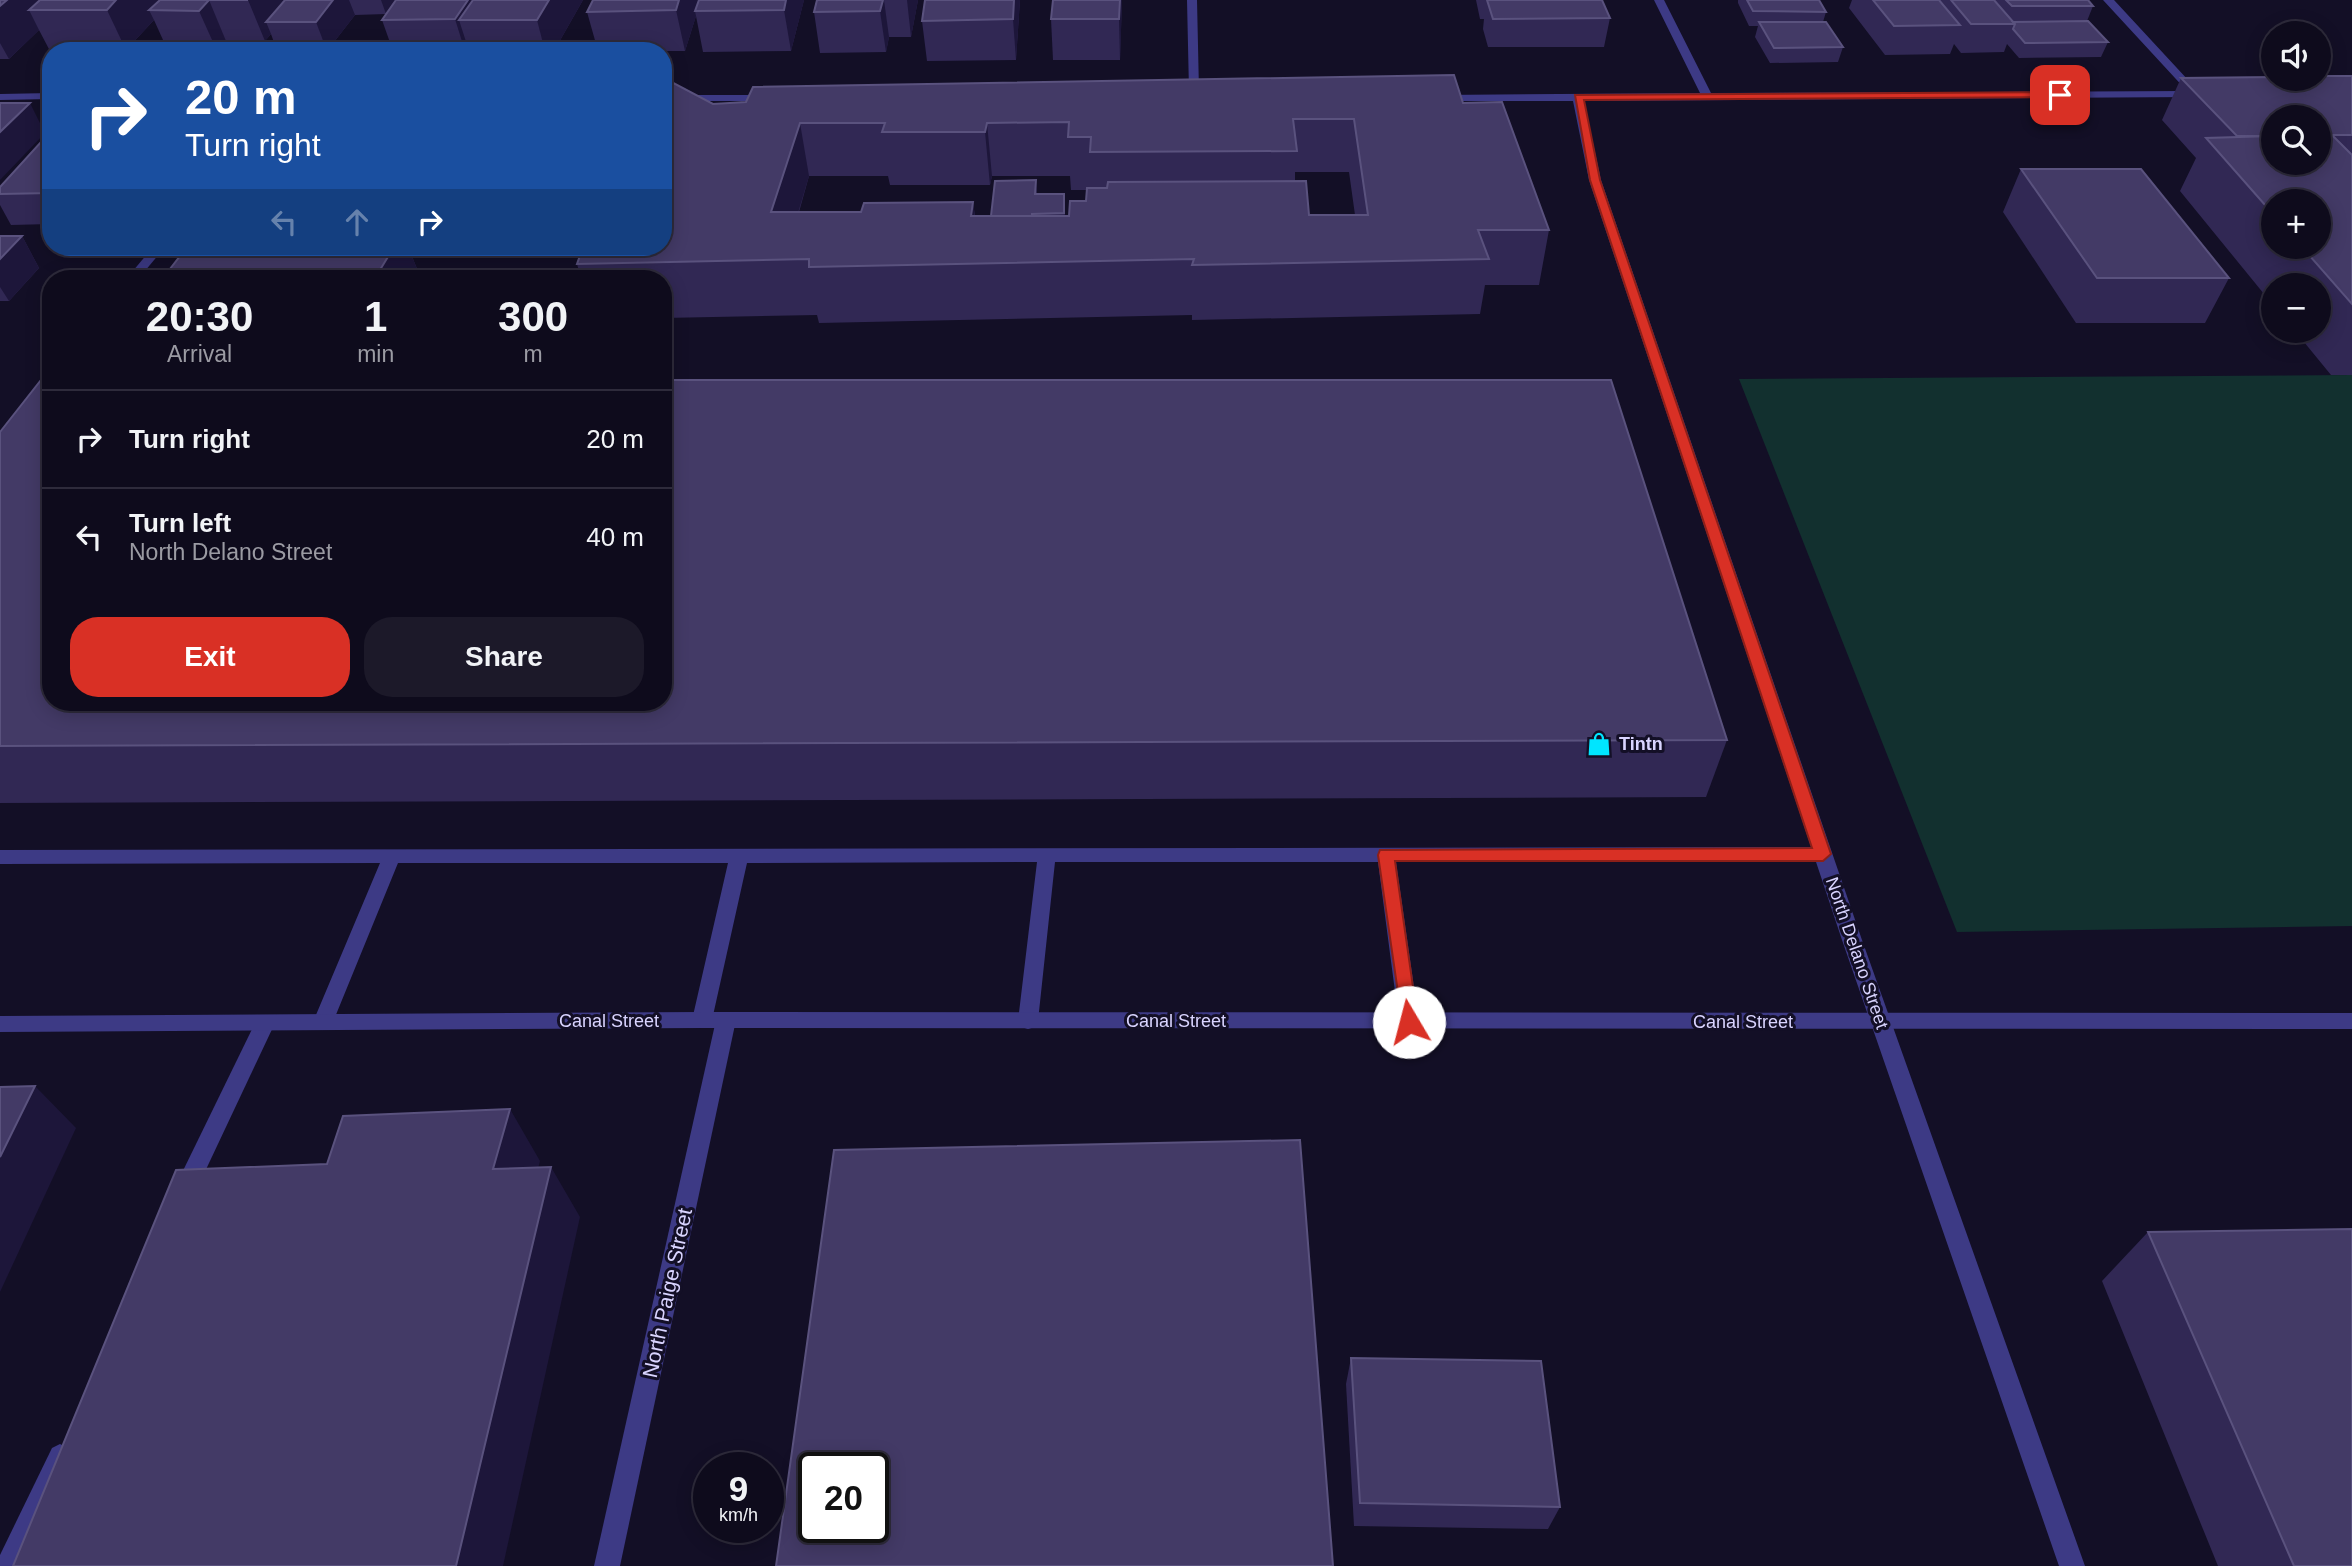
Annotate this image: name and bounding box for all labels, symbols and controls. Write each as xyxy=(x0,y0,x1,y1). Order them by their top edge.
map controls xyxy=(2261,21,2331,343)
button: sound xyxy=(2261,21,2331,91)
pin xyxy=(2030,65,2090,125)
icon: right xyxy=(70,70,161,161)
text: 20 m xyxy=(185,70,297,124)
icon: arrive xyxy=(2041,76,2079,114)
button: search xyxy=(2261,105,2331,175)
text: Turn right xyxy=(185,127,321,163)
button: + xyxy=(2261,189,2331,259)
icon: left xyxy=(265,203,303,241)
icon: ahead xyxy=(338,203,376,241)
icon: right xyxy=(411,203,449,241)
button: − xyxy=(2261,273,2331,343)
text: 20:30 xyxy=(146,293,253,340)
text: 1 xyxy=(364,293,387,340)
text: 300 xyxy=(498,293,568,340)
text: Arrival xyxy=(167,341,232,367)
text: min xyxy=(357,341,394,367)
text: m xyxy=(524,341,543,367)
icon: right xyxy=(70,420,108,458)
text: Turn right xyxy=(129,424,250,454)
text: 20 m xyxy=(586,424,644,454)
text: Turn left xyxy=(129,508,231,538)
icon: left xyxy=(70,518,108,556)
text: 40 m xyxy=(586,522,644,552)
text: North Delano Street xyxy=(129,539,332,565)
button: Exit xyxy=(70,617,350,697)
button: Share xyxy=(364,617,644,697)
shop icon: Tintn xyxy=(1585,730,1613,758)
place label: Tintn xyxy=(1619,734,1663,754)
street label: North Delano Street xyxy=(1822,875,1892,1031)
position arrow xyxy=(1372,985,1446,1059)
street label: Canal Street xyxy=(559,1011,659,1031)
street label: Canal Street xyxy=(1126,1011,1226,1031)
street label: Canal Street xyxy=(1693,1012,1793,1032)
street label: North Paige Street xyxy=(638,1206,696,1380)
speed limit sign: 20 xyxy=(798,1452,889,1543)
text: 9 xyxy=(729,1469,748,1508)
text: km/h xyxy=(719,1505,758,1525)

